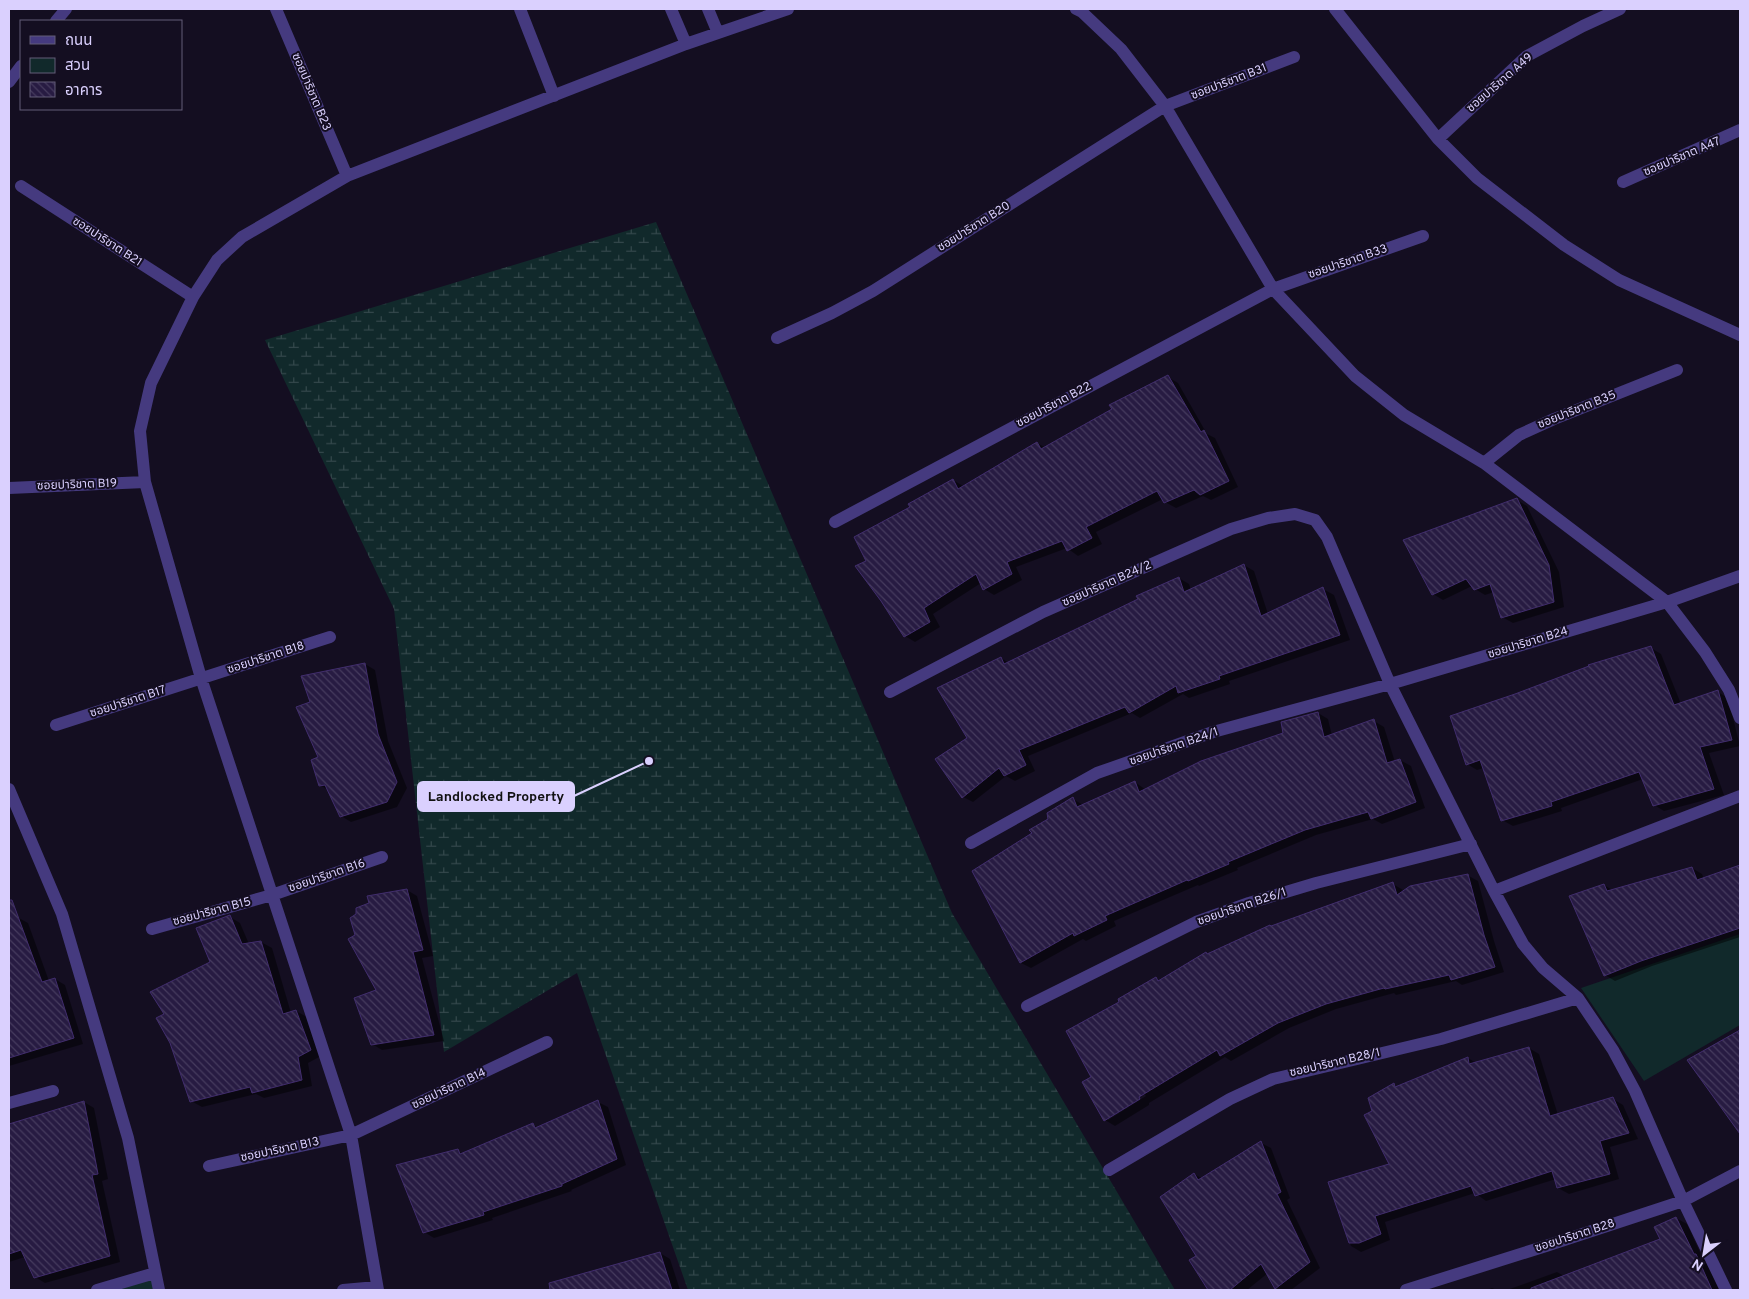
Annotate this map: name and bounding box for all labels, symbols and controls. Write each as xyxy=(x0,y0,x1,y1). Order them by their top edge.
legend xyxy=(20,20,182,110)
text: ถนน xyxy=(65,32,92,51)
street label: ซอยปาริชาต A49 xyxy=(1463,50,1537,116)
street label: ซอยปาริชาต B23 xyxy=(287,51,335,133)
text: สวน xyxy=(65,57,90,76)
street label: ซอยปาริชาต B31 xyxy=(1189,60,1269,104)
text: อาคาร xyxy=(65,82,102,101)
street label: ซอยปาริชาต A47 xyxy=(1641,134,1723,180)
street label: ซอยปาริชาต B20 xyxy=(934,198,1014,256)
street label: ซอยปาริชาต B21 xyxy=(69,213,145,271)
street label: ซอยปาริชาต B33 xyxy=(1306,241,1390,283)
street label: ซอยปาริชาต B22 xyxy=(1014,378,1094,432)
street label: ซอยปาริชาต B35 xyxy=(1535,387,1619,433)
street label: ซอยปาริชาต B19 xyxy=(37,476,117,494)
street label: ซอยปาริชาต B24/2 xyxy=(1060,557,1154,611)
street label: ซอยปาริชาต B24 xyxy=(1486,623,1570,663)
street label: ซอยปาริชาต B18 xyxy=(225,638,307,678)
street label: ซอยปาริชาต B17 xyxy=(88,682,168,722)
street label: ซอยปาริชาต B24/1 xyxy=(1127,724,1221,770)
callout: Landlocked Property xyxy=(418,782,574,811)
text: Landlocked Property xyxy=(428,789,564,806)
street label: ซอยปาริชาต B16 xyxy=(287,855,367,897)
street label: ซอยปาริชาต B26/1 xyxy=(1195,884,1289,930)
street label: ซอยปาริชาต B15 xyxy=(171,894,253,930)
street label: ซอยปาริชาต B28/1 xyxy=(1288,1045,1382,1081)
street label: ซอยปาริชาต B14 xyxy=(409,1065,489,1113)
street label: ซอยปาริชาต B13 xyxy=(239,1134,321,1166)
street label: ซอยปาริชาต B28 xyxy=(1533,1216,1617,1256)
north arrow xyxy=(1679,1229,1729,1279)
text: N xyxy=(1689,1254,1707,1274)

